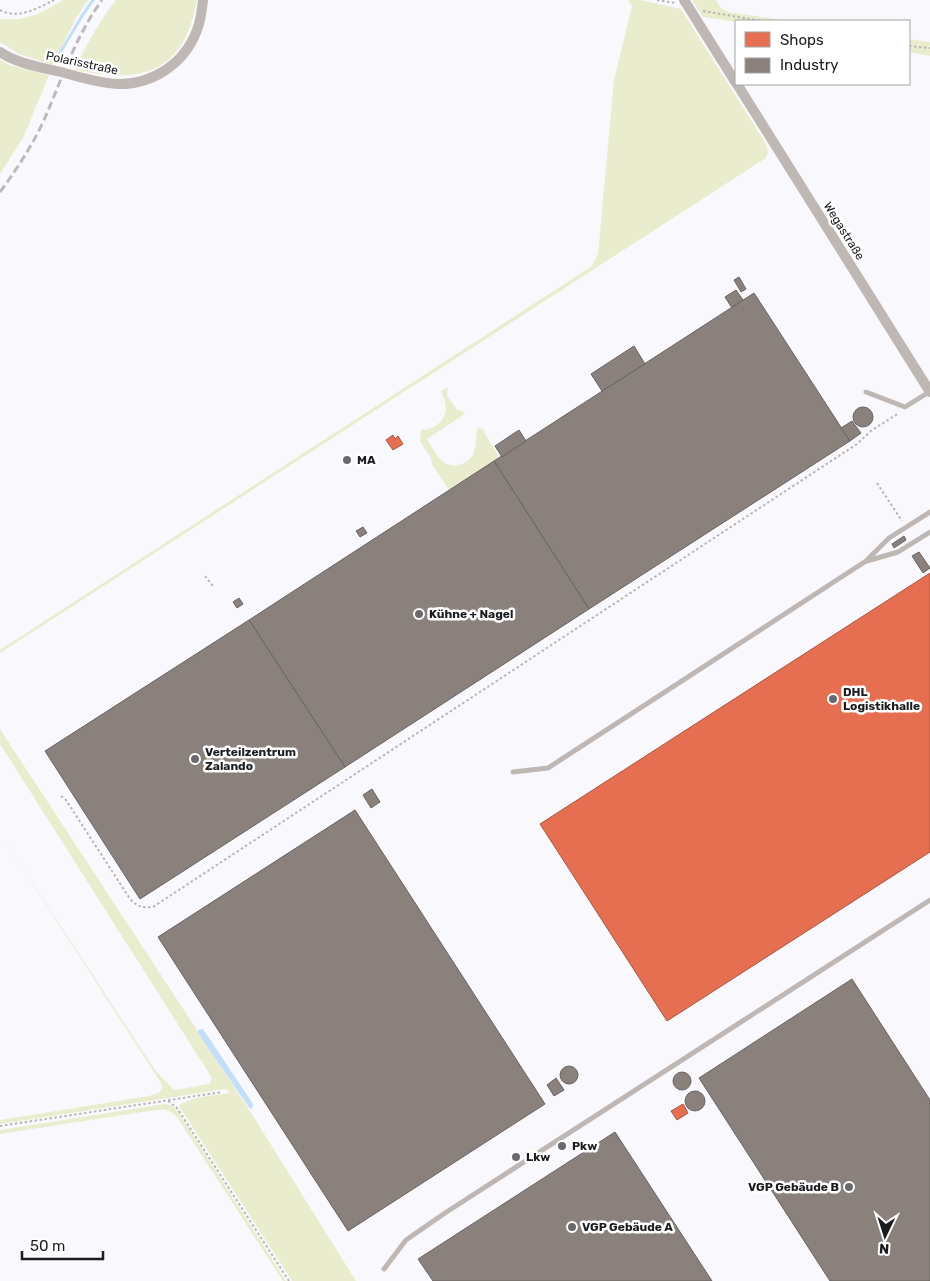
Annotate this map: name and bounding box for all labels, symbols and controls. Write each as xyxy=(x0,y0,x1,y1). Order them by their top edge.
legend xyxy=(735,20,910,85)
text: Shops xyxy=(780,31,824,49)
street label: Polarisstraße xyxy=(45,49,120,78)
text: Industry xyxy=(780,56,839,74)
street label: Wegastraße xyxy=(821,199,867,263)
place label: MA xyxy=(357,453,376,467)
marker: MA xyxy=(341,454,353,466)
place label: Kühne + Nagel xyxy=(429,607,513,621)
marker: Kühne + Nagel xyxy=(413,608,425,620)
place label: DHL Logistikhalle xyxy=(843,685,920,713)
marker: DHL Logistikhalle xyxy=(827,693,839,705)
place label: Verteilzentrum Zalando xyxy=(205,745,296,773)
marker: Verteilzentrum Zalando xyxy=(189,753,201,765)
place label: Pkw xyxy=(572,1139,597,1153)
marker: Pkw xyxy=(556,1140,568,1152)
place label: Lkw xyxy=(526,1150,550,1164)
marker: Lkw xyxy=(510,1151,522,1163)
place label: VGP Gebäude B xyxy=(748,1180,839,1194)
marker: VGP Gebäude B xyxy=(843,1181,855,1193)
north arrow xyxy=(860,1211,910,1261)
place label: VGP Gebäude A xyxy=(582,1220,673,1234)
marker: VGP Gebäude A xyxy=(566,1221,578,1233)
scale bar xyxy=(22,1228,104,1260)
text: 50 m xyxy=(30,1237,65,1255)
text: N xyxy=(879,1240,890,1257)

